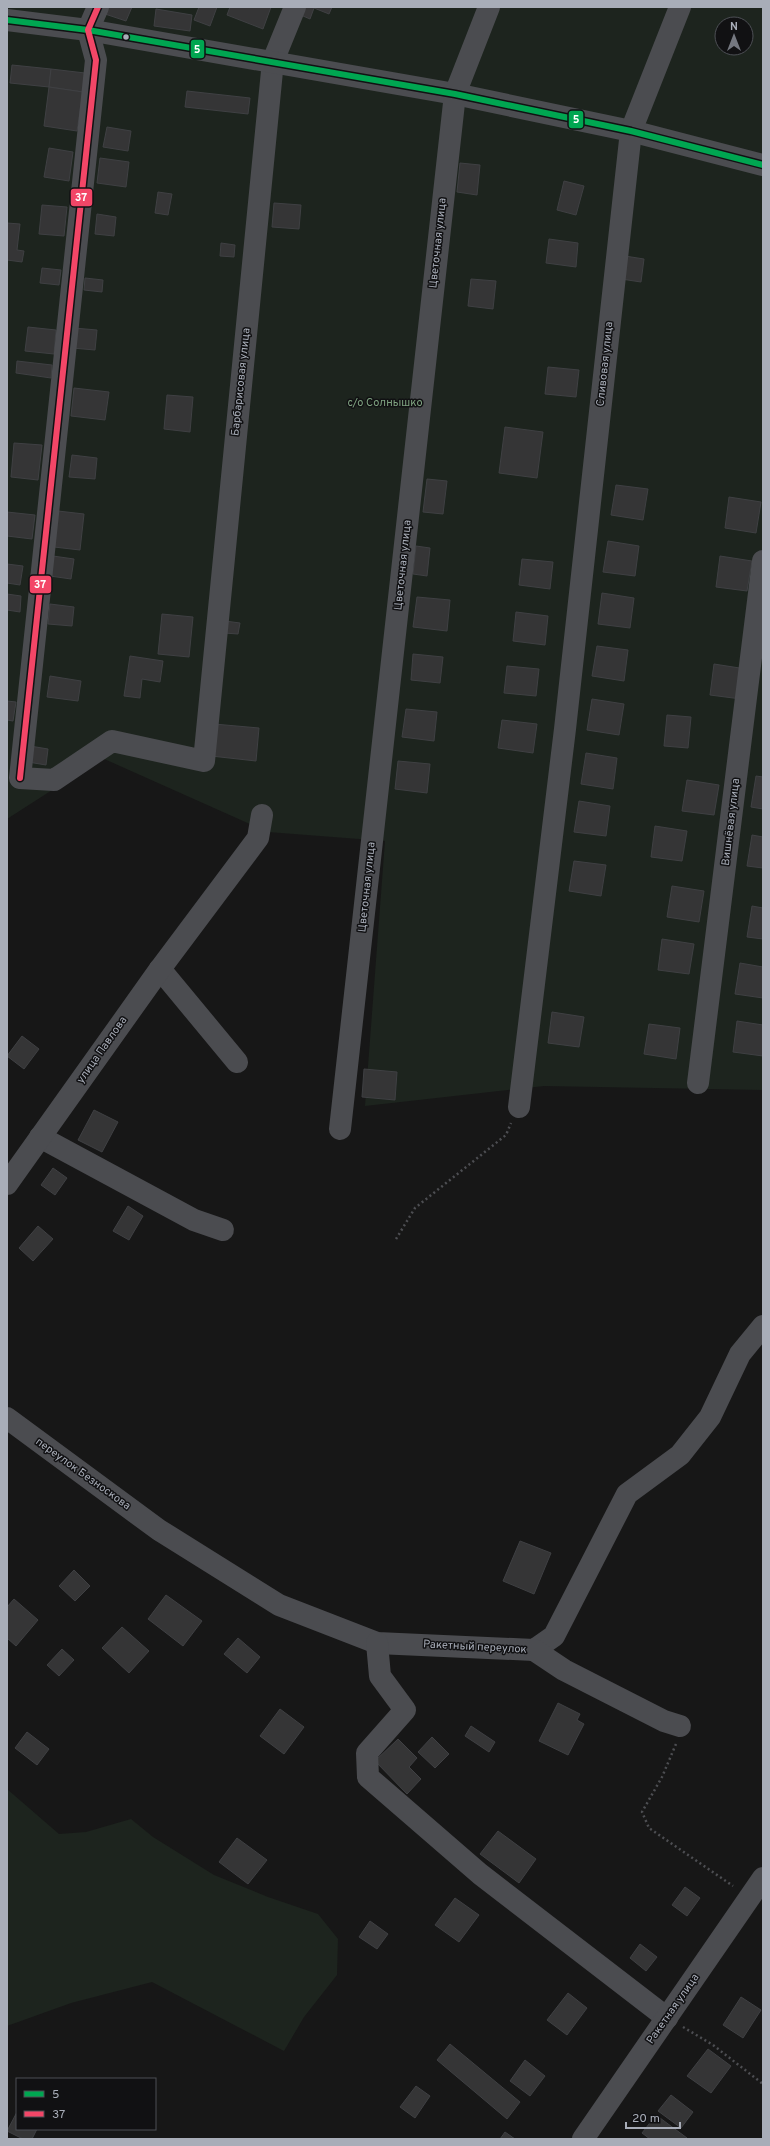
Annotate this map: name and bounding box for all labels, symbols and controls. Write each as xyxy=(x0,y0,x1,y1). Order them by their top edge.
north arrow xyxy=(714,16,754,56)
text: N xyxy=(730,20,738,34)
unlabelled marker xyxy=(121,32,131,42)
line badge: 5 xyxy=(190,39,205,59)
text: 5 xyxy=(194,43,201,57)
line badge: 5 xyxy=(568,110,584,129)
text: 5 xyxy=(573,113,580,127)
line badge: 37 xyxy=(70,188,93,207)
text: 37 xyxy=(75,191,87,205)
street label: Цветочная улица xyxy=(426,197,450,289)
street label: Сливовая улица xyxy=(594,321,616,407)
street label: Барбарисовая улица xyxy=(228,327,254,437)
park label: с/о Солнышко xyxy=(347,396,423,410)
street label: Цветочная улица xyxy=(391,519,415,611)
line badge: 37 xyxy=(29,575,52,594)
text: 37 xyxy=(34,578,46,592)
street label: Вишнёвая улица xyxy=(719,777,743,866)
street label: Цветочная улица xyxy=(355,841,379,933)
street label: улица Павлова xyxy=(74,1014,130,1086)
street label: переулок Безноскова xyxy=(33,1435,133,1513)
street label: Ракетный переулок xyxy=(423,1637,527,1657)
street label: Ракетная улица xyxy=(644,1971,703,2047)
legend xyxy=(16,2078,156,2130)
text: 5 xyxy=(52,2087,59,2103)
scale bar xyxy=(626,2104,680,2130)
text: 37 xyxy=(52,2107,65,2123)
text: 20 m xyxy=(632,2111,660,2127)

